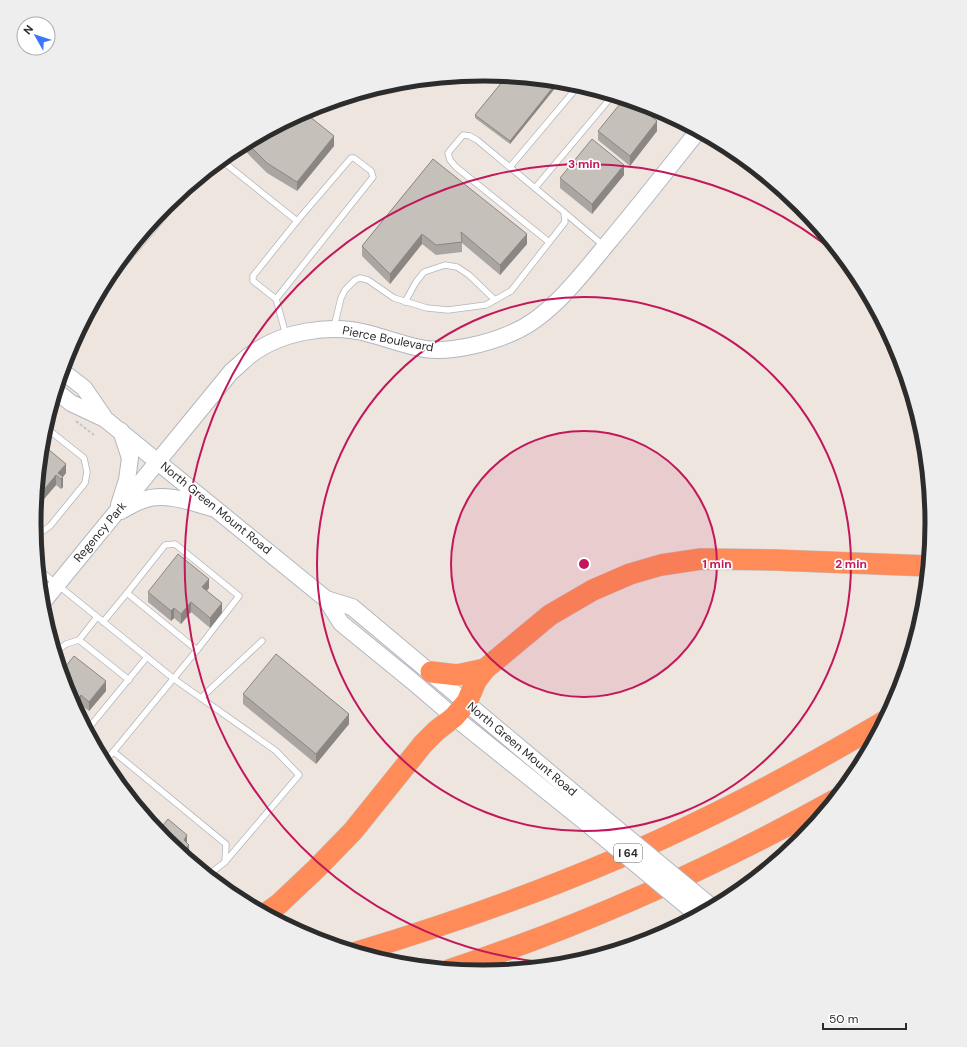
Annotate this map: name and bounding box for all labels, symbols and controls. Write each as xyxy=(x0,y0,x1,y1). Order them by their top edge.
north arrow xyxy=(16,16,56,56)
text: N xyxy=(20,22,36,37)
text: 3 min xyxy=(568,156,600,172)
street label: Pierce Boulevard xyxy=(341,322,435,356)
street label: North Green Mount Road xyxy=(157,458,275,558)
street label: Regency Park xyxy=(70,498,130,566)
text: 1 min xyxy=(702,556,732,572)
text: 2 min xyxy=(835,556,867,572)
centre of rings xyxy=(577,557,591,571)
street label: North Green Mount Road xyxy=(464,698,580,800)
road number: I 64 xyxy=(614,844,642,862)
scale bar xyxy=(823,1005,906,1031)
text: 50 m xyxy=(829,1011,858,1027)

